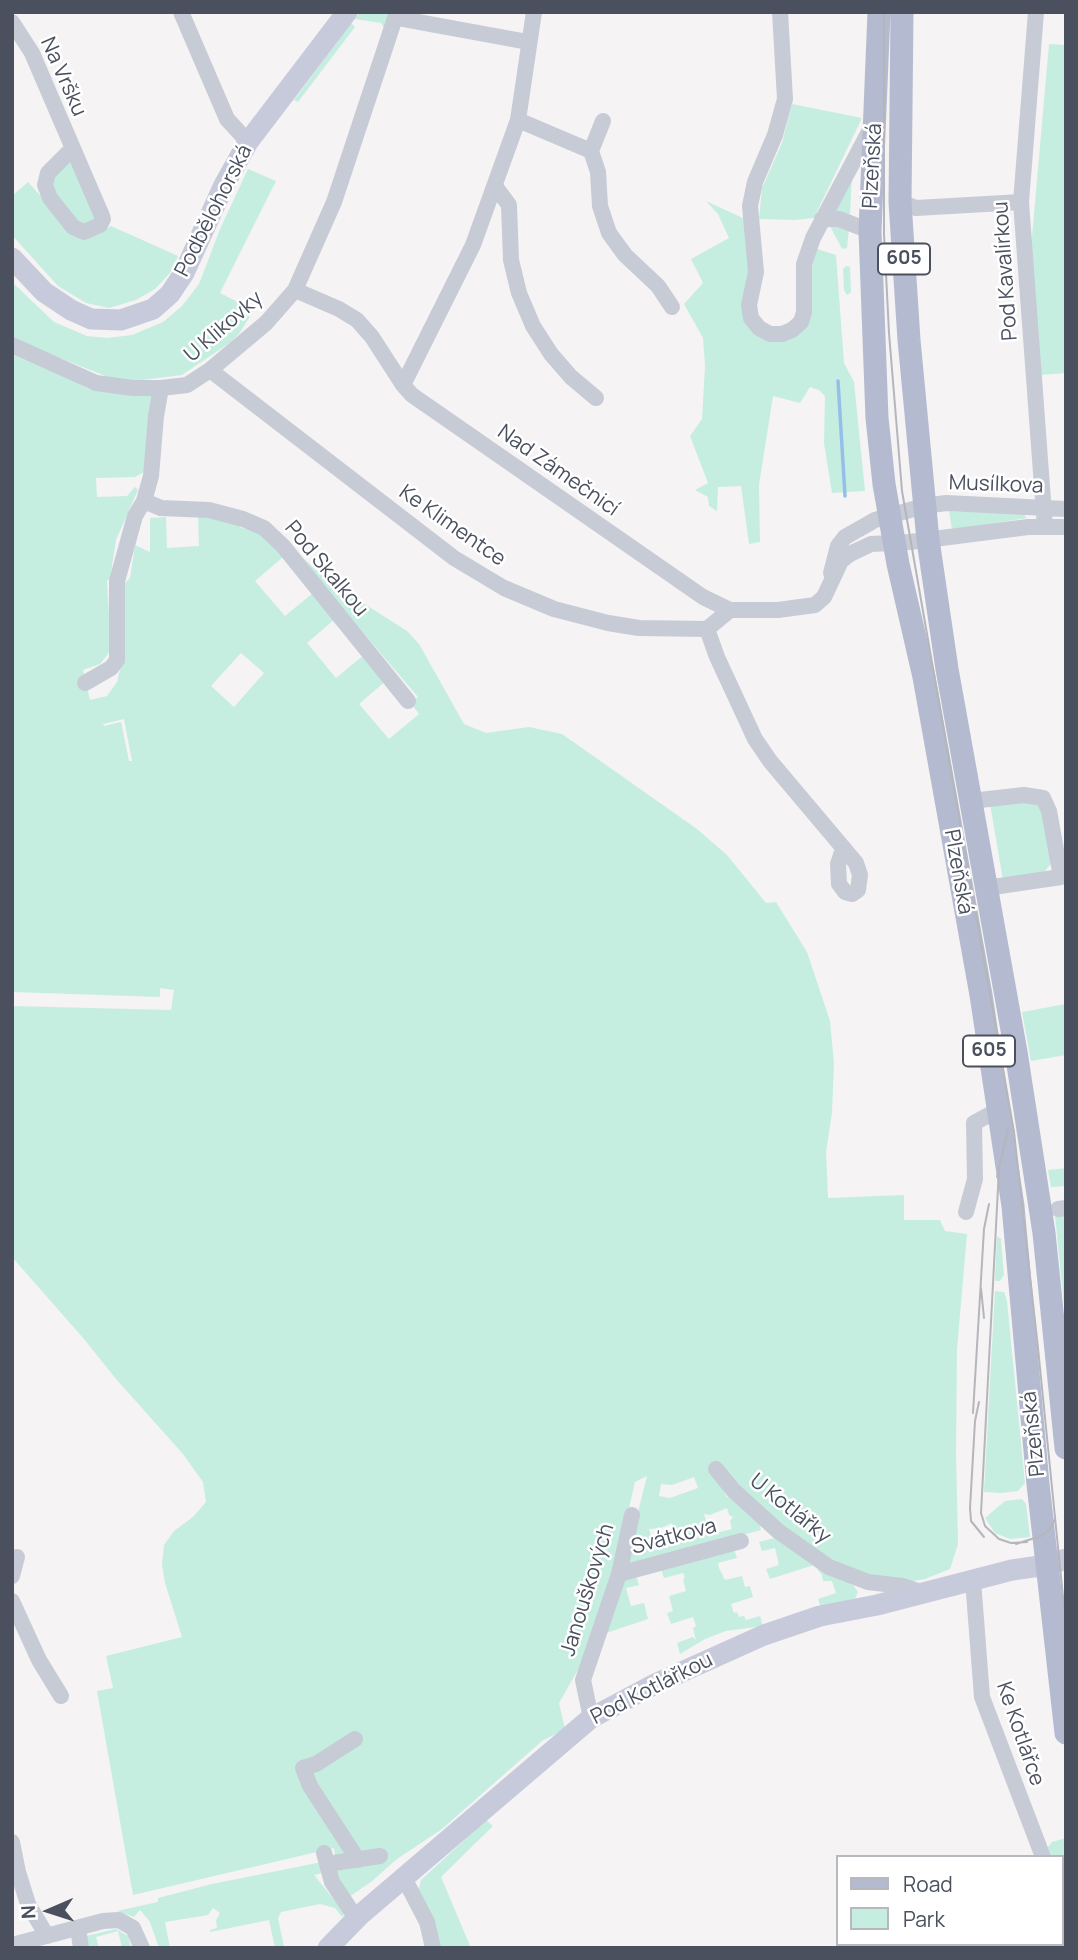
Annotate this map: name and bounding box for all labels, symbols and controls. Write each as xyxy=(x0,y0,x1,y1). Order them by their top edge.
street label: Na Vršku xyxy=(34,34,92,120)
street label: Plzeňská xyxy=(858,123,888,209)
street label: Podbělohorská xyxy=(170,141,258,281)
street label: Pod Kavalírkou xyxy=(989,201,1023,341)
road number: 605 xyxy=(878,244,930,274)
street label: U Klikovky xyxy=(180,286,268,368)
street label: Nad Zámečnicí xyxy=(492,420,624,522)
street label: Musílkova xyxy=(948,471,1044,499)
street label: Ke Klimentce xyxy=(394,480,510,572)
street label: Pod Skalkou xyxy=(279,516,373,622)
street label: Plzeňská xyxy=(938,828,978,916)
road number: 605 xyxy=(963,1036,1015,1066)
street label: Plzeňská xyxy=(1017,1390,1051,1478)
street label: U Kotlářky xyxy=(744,1469,836,1549)
street label: Svátkova xyxy=(629,1514,719,1560)
street label: Janouškových xyxy=(556,1521,620,1659)
street label: Pod Kotlářkou xyxy=(587,1647,717,1731)
street label: Ke Kotlářce xyxy=(990,1679,1050,1789)
legend xyxy=(836,1855,1064,1946)
text: Road xyxy=(903,1870,953,1898)
north arrow xyxy=(14,1876,84,1946)
text: N xyxy=(15,1905,41,1920)
text: Park xyxy=(903,1905,945,1933)

